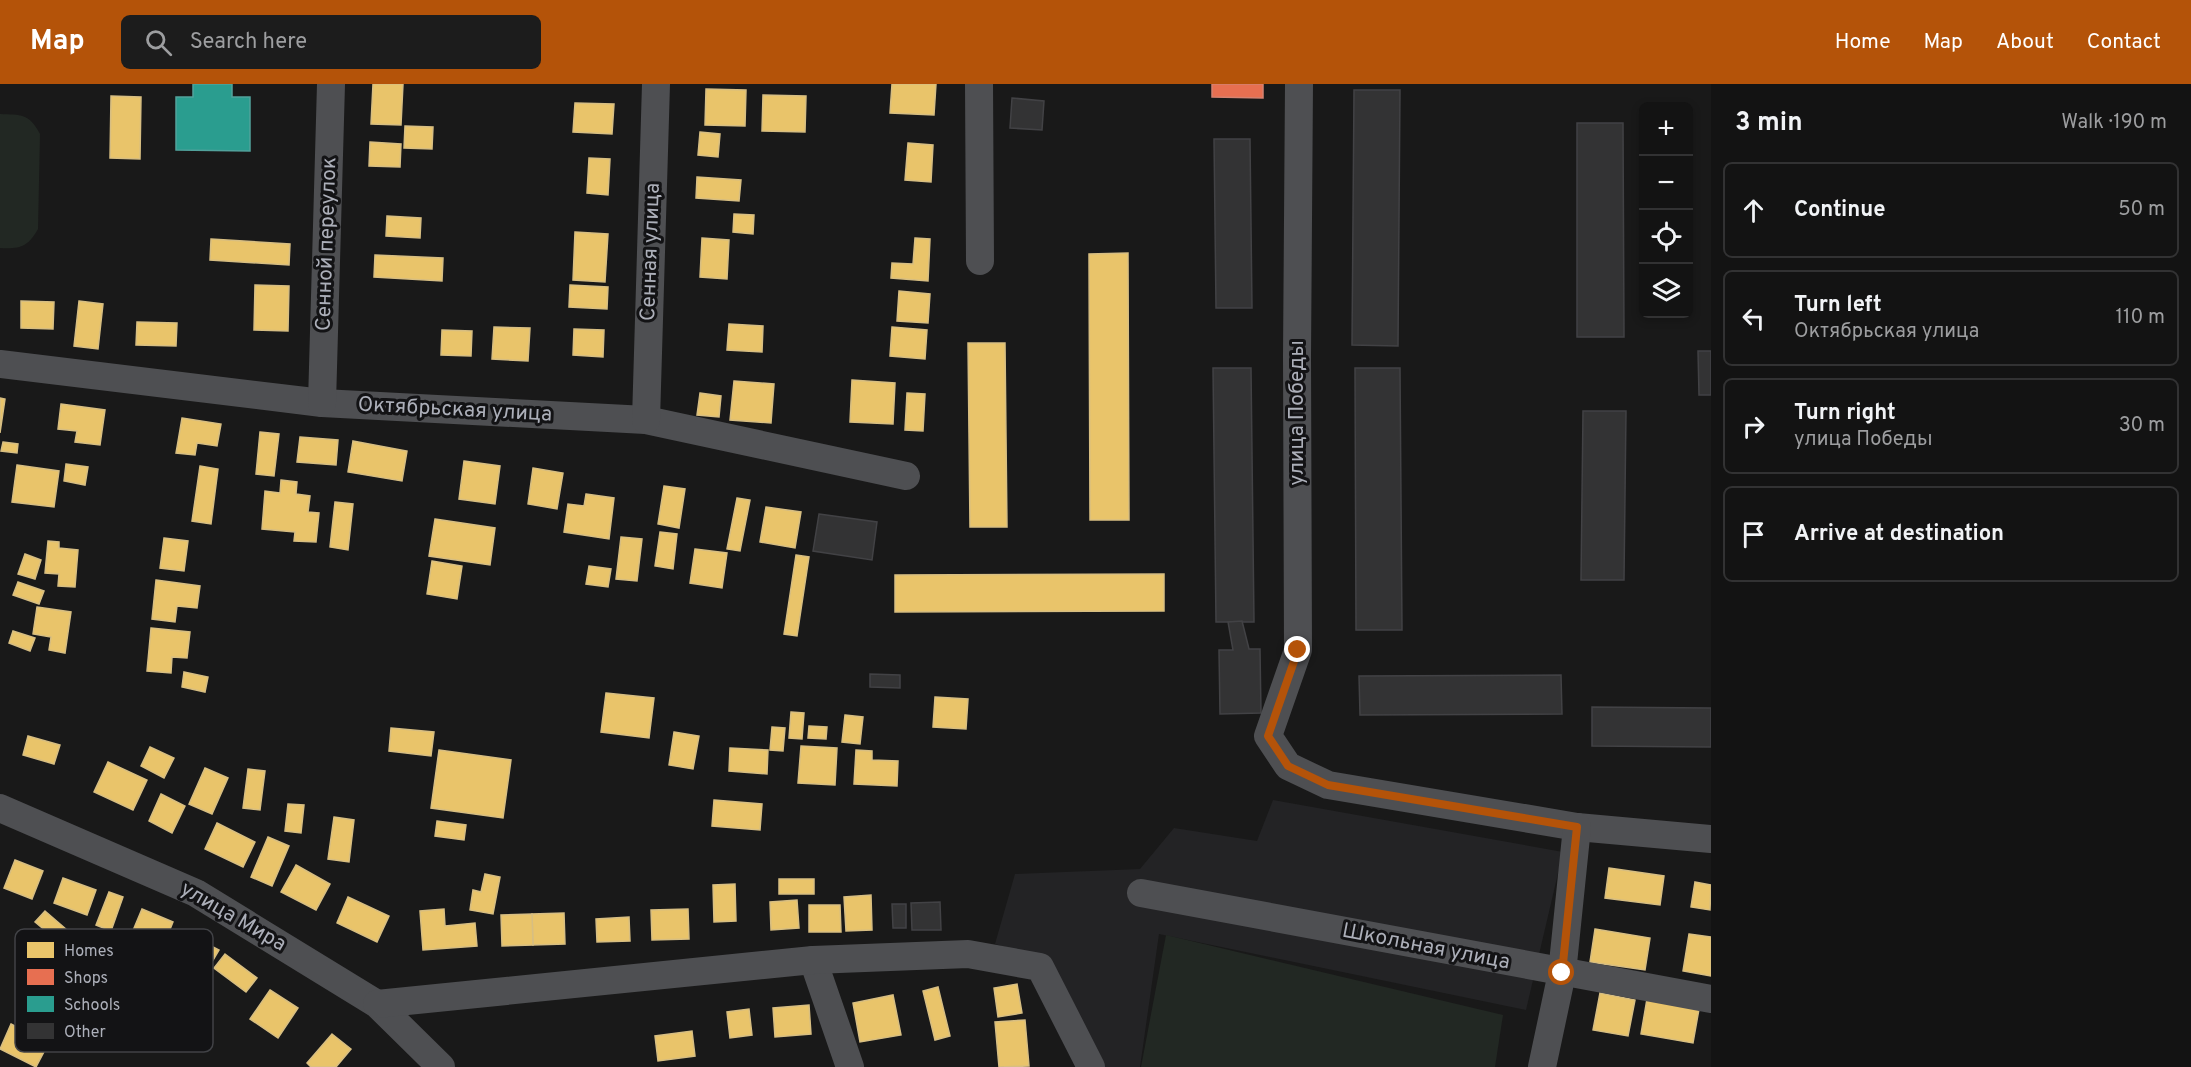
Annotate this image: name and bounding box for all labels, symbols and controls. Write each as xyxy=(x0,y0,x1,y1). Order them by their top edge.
search box xyxy=(121,15,541,69)
text: Map xyxy=(30,24,85,60)
icon: search xyxy=(142,26,175,59)
text: Search here xyxy=(190,29,307,56)
text: Home xyxy=(1835,29,1891,56)
text: Map xyxy=(1924,29,1963,56)
text: About xyxy=(1996,29,2054,56)
text: Contact xyxy=(2087,29,2161,56)
map controls xyxy=(1639,102,1693,318)
button: + xyxy=(1639,102,1693,156)
text: 3 min xyxy=(1735,107,1803,140)
text: Walk · 190 m xyxy=(2061,110,2167,136)
button: − xyxy=(1639,156,1693,210)
street label: Сенной переулок xyxy=(310,157,344,331)
street label: Сенная улица xyxy=(635,182,667,322)
icon: ahead xyxy=(1737,194,1770,227)
text: Continue xyxy=(1794,197,1885,224)
text: 50 m xyxy=(2118,197,2165,223)
button: locate xyxy=(1639,210,1693,264)
button: layers xyxy=(1639,264,1693,318)
text: Turn left xyxy=(1794,292,1882,319)
icon: left xyxy=(1737,302,1770,335)
text: 110 m xyxy=(2116,305,2165,331)
text: Октябрьская улица xyxy=(1794,319,1979,345)
street label: улица Победы xyxy=(1284,340,1311,486)
street label: Октябрьская улица xyxy=(357,391,553,429)
text: Turn right xyxy=(1794,400,1896,427)
icon: right xyxy=(1737,410,1770,443)
text: 30 m xyxy=(2119,413,2165,439)
text: улица Победы xyxy=(1794,427,1932,453)
icon: arrive xyxy=(1737,518,1770,551)
text: Arrive at destination xyxy=(1794,521,2004,548)
route end xyxy=(1284,636,1310,662)
street label: улица Мира xyxy=(175,876,291,958)
street label: Школьная улица xyxy=(1340,917,1512,977)
legend xyxy=(15,929,213,1052)
text: Homes xyxy=(64,942,114,962)
route start xyxy=(1548,959,1574,985)
text: Shops xyxy=(64,969,108,989)
text: Schools xyxy=(64,996,120,1016)
text: Other xyxy=(64,1023,106,1043)

